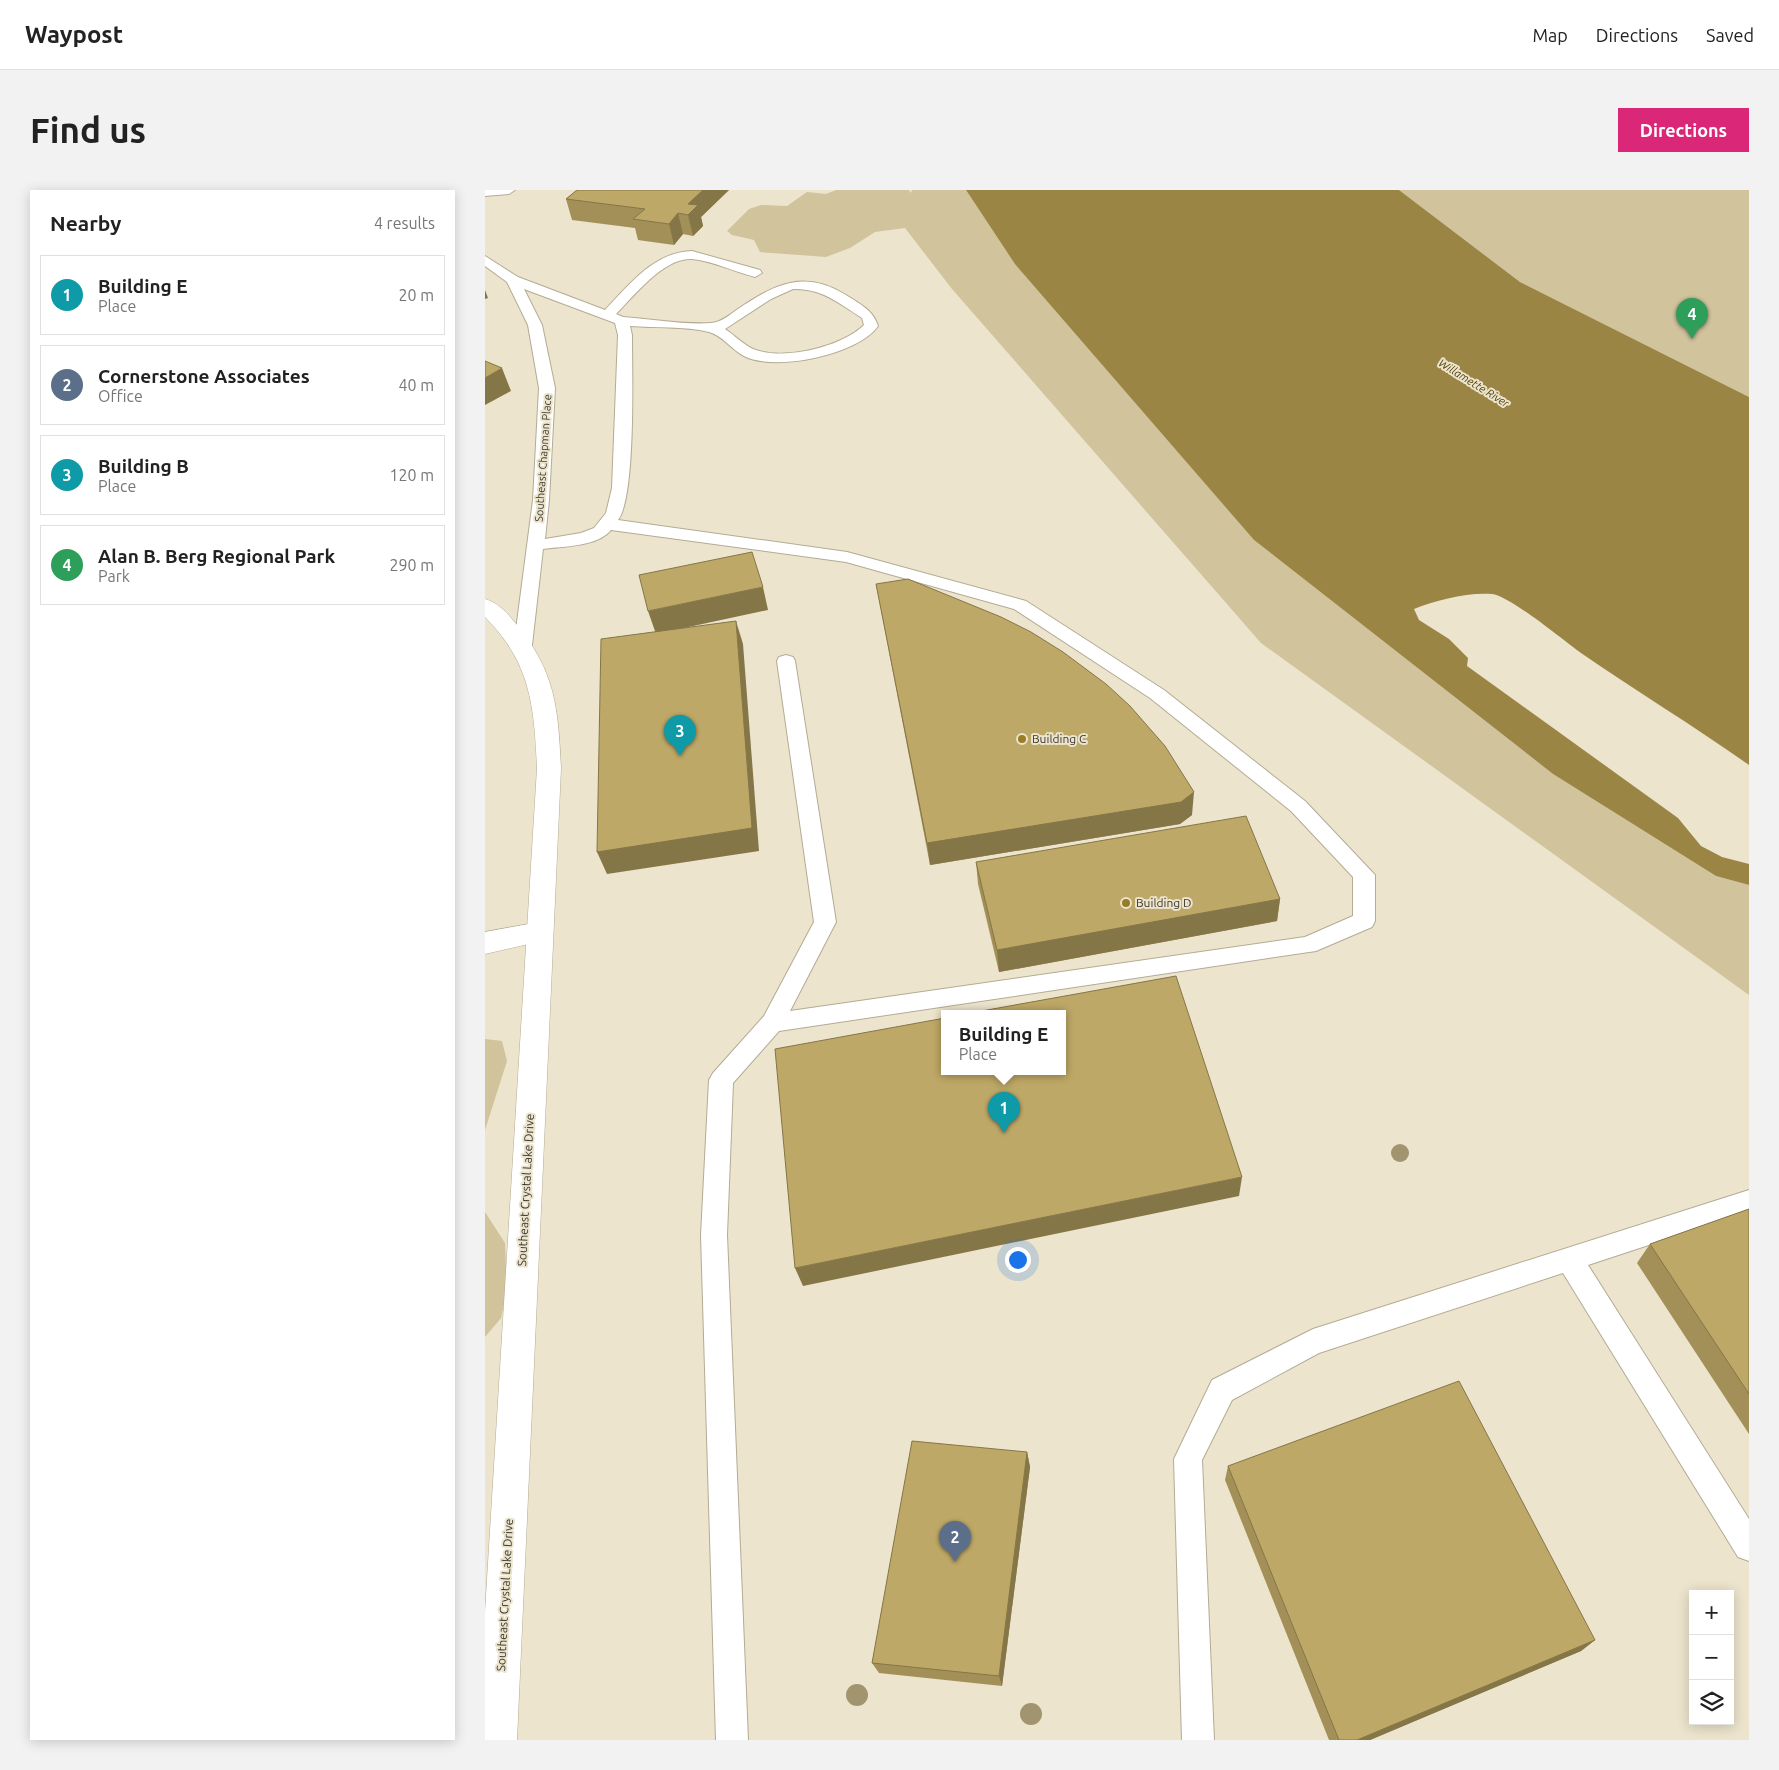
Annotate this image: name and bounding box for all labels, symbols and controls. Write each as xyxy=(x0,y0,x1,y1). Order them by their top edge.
text: Waypost xyxy=(25,21,123,48)
text: Map xyxy=(1532,25,1568,45)
text: Directions xyxy=(1596,25,1678,45)
text: Saved xyxy=(1706,25,1754,45)
button: Directions xyxy=(1618,108,1749,152)
text: Find us xyxy=(30,110,146,150)
text: Nearby xyxy=(50,211,121,235)
text: 4 results xyxy=(374,214,435,232)
text: Building E xyxy=(98,275,188,297)
text: 1 xyxy=(62,286,72,304)
text: 20 m xyxy=(398,286,434,304)
text: Place xyxy=(98,297,136,315)
pin: 4 xyxy=(1676,298,1708,339)
water label: Willamette River xyxy=(1437,357,1512,410)
text: Cornerstone Associates xyxy=(98,365,310,387)
text: 2 xyxy=(62,376,72,394)
text: 40 m xyxy=(398,376,434,394)
text: Office xyxy=(98,387,143,405)
street label: Southeast Chapman Place xyxy=(533,394,553,522)
text: Building B xyxy=(98,455,189,477)
text: 3 xyxy=(62,466,72,484)
text: 120 m xyxy=(389,466,434,484)
text: Place xyxy=(98,477,136,495)
text: Alan B. Berg Regional Park xyxy=(98,545,335,567)
text: 4 xyxy=(62,556,72,574)
text: 290 m xyxy=(389,556,434,574)
text: Park xyxy=(98,567,130,585)
pin: 3 xyxy=(664,715,696,756)
place label: Building C xyxy=(1032,732,1087,745)
marker: Building C xyxy=(1016,733,1028,745)
place label: Building D xyxy=(1136,896,1191,909)
marker: Building D xyxy=(1120,897,1132,909)
popup xyxy=(941,1010,1066,1075)
text: Building E xyxy=(959,1023,1048,1045)
text: Place xyxy=(959,1045,997,1063)
pin: 1 xyxy=(988,1092,1020,1133)
street label: Southeast Crystal Lake Drive xyxy=(515,1113,536,1267)
your location xyxy=(1005,1247,1031,1273)
street label: Southeast Crystal Lake Drive xyxy=(494,1518,515,1672)
pin: 2 xyxy=(939,1521,971,1562)
map controls xyxy=(1689,1590,1734,1725)
button: + xyxy=(1689,1590,1734,1635)
button: − xyxy=(1689,1635,1734,1680)
button: layers xyxy=(1689,1680,1734,1725)

